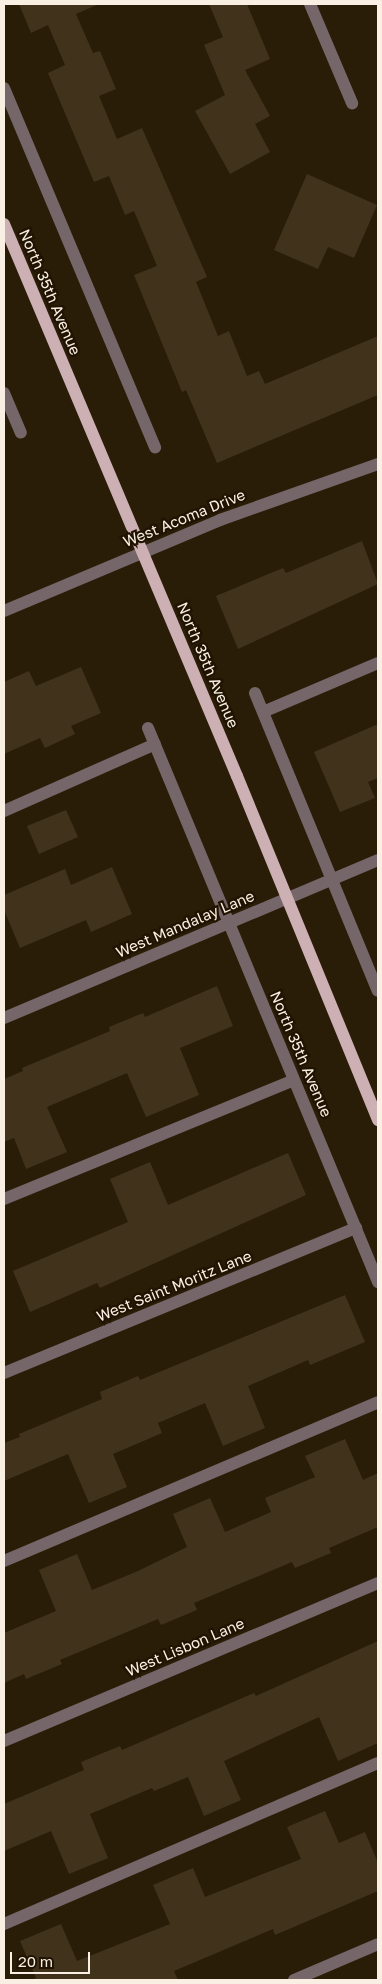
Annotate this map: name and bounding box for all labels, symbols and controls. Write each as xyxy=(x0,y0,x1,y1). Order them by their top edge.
street label: North 35th Avenue xyxy=(15,226,85,358)
street label: West Acoma Drive xyxy=(120,485,248,551)
street label: North 35th Avenue xyxy=(173,599,243,731)
street label: West Mandalay Lane xyxy=(113,887,257,961)
street label: North 35th Avenue xyxy=(266,988,336,1120)
street label: West Saint Moritz Lane xyxy=(94,1247,254,1325)
street label: West Lisbon Lane xyxy=(123,1614,247,1680)
scale bar xyxy=(12,1942,92,1974)
text: 20 m xyxy=(18,1952,53,1970)

